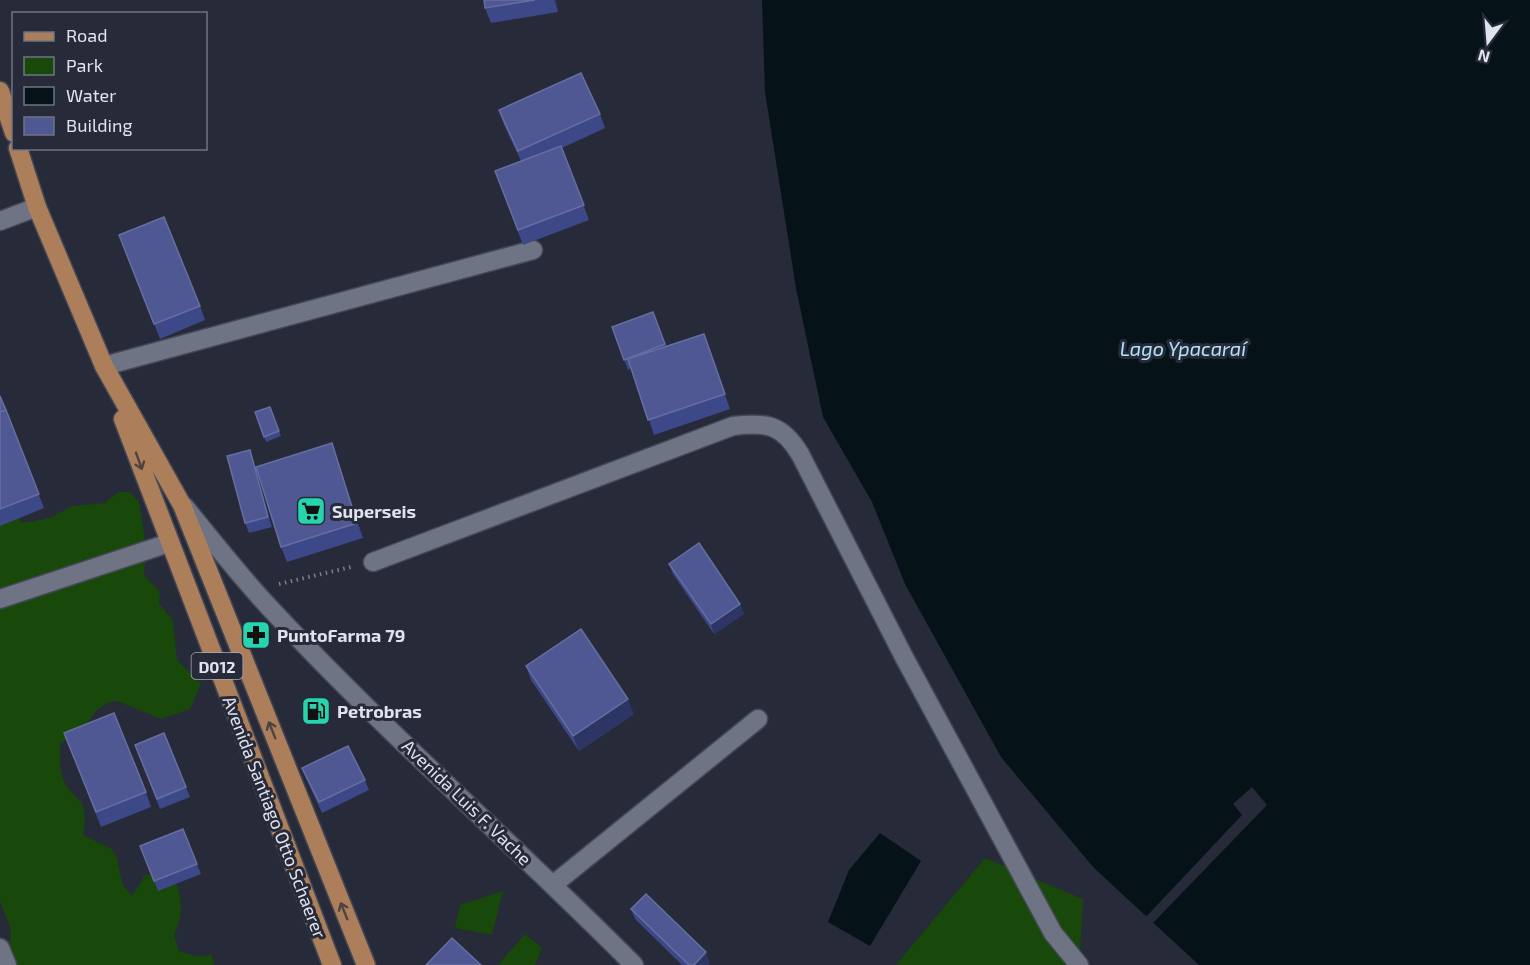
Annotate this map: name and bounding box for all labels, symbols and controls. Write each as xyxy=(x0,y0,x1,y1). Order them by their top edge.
legend xyxy=(12,12,207,150)
north arrow xyxy=(1458,12,1518,72)
text: Road xyxy=(66,24,107,46)
text: N xyxy=(1476,46,1492,68)
text: Park xyxy=(66,54,103,76)
text: Water xyxy=(66,84,116,106)
text: Building xyxy=(66,114,133,136)
water label: Lago Ypacaraí xyxy=(1120,336,1248,360)
one-way arrow xyxy=(134,451,145,469)
supermarket icon: Superseis xyxy=(295,495,327,527)
place label: Superseis xyxy=(332,500,416,522)
pharmacy icon: PuntoFarma 79 xyxy=(240,619,272,651)
place label: PuntoFarma 79 xyxy=(277,624,405,646)
road number: D012 xyxy=(192,653,242,679)
street label: Avenida Santiago Otto Schaerer xyxy=(219,693,331,941)
fuel station icon: Petrobras xyxy=(300,695,332,727)
place label: Petrobras xyxy=(337,700,422,722)
one-way arrow xyxy=(266,721,277,739)
street label: Avenida Luis F. Vache xyxy=(398,735,536,869)
one-way arrow xyxy=(338,902,349,920)

